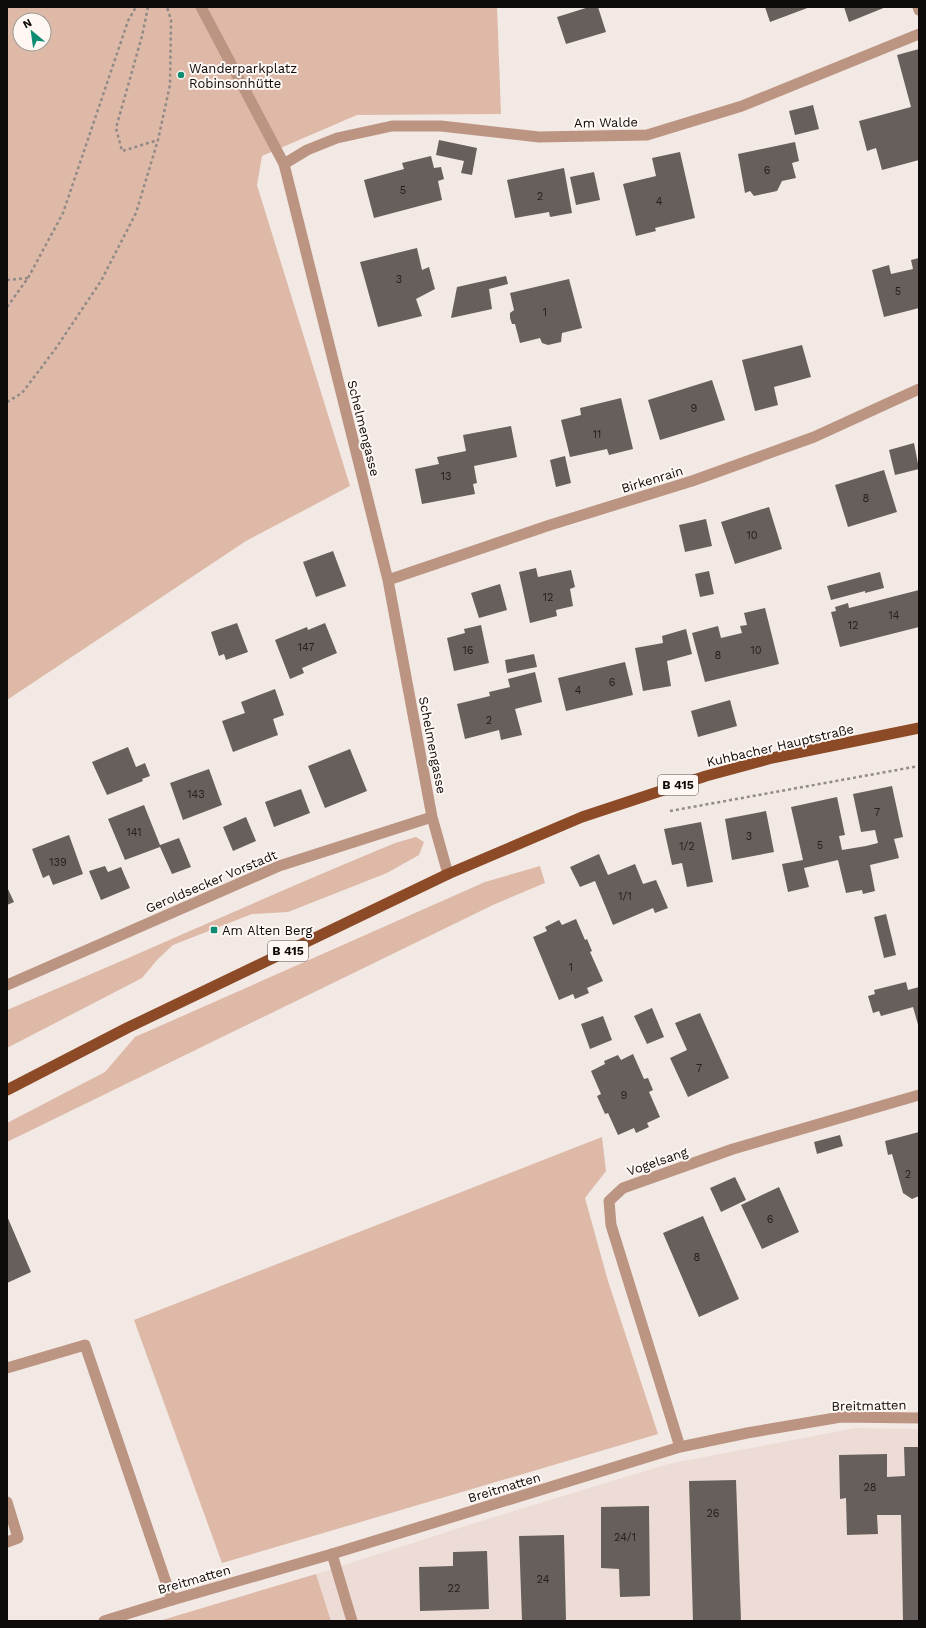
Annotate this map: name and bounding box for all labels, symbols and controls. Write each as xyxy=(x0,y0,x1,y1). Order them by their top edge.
north arrow xyxy=(12,12,52,52)
text: N xyxy=(21,16,34,31)
place label: Wanderparkplatz Robinsonhütte xyxy=(189,61,297,91)
marker: Wanderparkplatz Robinsonhütte xyxy=(176,70,186,80)
street label: Am Walde xyxy=(574,114,638,131)
house number: 6 xyxy=(764,164,771,177)
house number: 5 xyxy=(400,184,406,197)
house number: 2 xyxy=(537,190,543,203)
house number: 4 xyxy=(656,195,663,208)
house number: 3 xyxy=(396,273,402,286)
house number: 5 xyxy=(895,285,901,298)
house number: 1 xyxy=(543,306,547,319)
street label: Schelmengasse xyxy=(344,378,383,478)
house number: 9 xyxy=(691,402,698,415)
house number: 11 xyxy=(593,428,601,441)
street label: Birkenrain xyxy=(619,463,685,496)
house number: 13 xyxy=(441,470,451,483)
house number: 8 xyxy=(863,492,870,505)
house number: 10 xyxy=(746,529,758,542)
house number: 12 xyxy=(543,591,553,604)
house number: 14 xyxy=(888,609,900,622)
house number: 12 xyxy=(848,619,858,632)
house number: 147 xyxy=(298,641,314,654)
house number: 16 xyxy=(463,644,474,657)
house number: 10 xyxy=(750,644,762,657)
house number: 8 xyxy=(715,649,722,662)
house number: 6 xyxy=(609,676,616,689)
house number: 4 xyxy=(575,684,582,697)
street label: Schelmengasse xyxy=(416,695,449,795)
house number: 2 xyxy=(486,714,492,727)
street label: Kuhbacher Hauptstraße xyxy=(705,721,855,770)
road number: B 415 xyxy=(658,775,698,795)
house number: 143 xyxy=(187,788,205,801)
house number: 7 xyxy=(874,806,880,819)
house number: 141 xyxy=(126,826,142,839)
house number: 3 xyxy=(746,830,752,843)
house number: 5 xyxy=(817,839,823,852)
house number: 1/2 xyxy=(679,840,695,853)
street label: Geroldsecker Vorstadt xyxy=(143,847,280,916)
house number: 139 xyxy=(49,856,67,869)
house number: 1/1 xyxy=(618,890,632,903)
place label: Am Alten Berg xyxy=(222,923,313,938)
marker: Am Alten Berg xyxy=(209,925,219,935)
road number: B 415 xyxy=(268,941,308,961)
house number: 1 xyxy=(569,961,573,974)
house number: 7 xyxy=(696,1062,702,1075)
house number: 9 xyxy=(621,1089,628,1102)
street label: Vogelsang xyxy=(625,1144,690,1179)
house number: 2 xyxy=(905,1168,911,1181)
house number: 6 xyxy=(767,1213,774,1226)
house number: 8 xyxy=(694,1251,701,1264)
street label: Breitmatten xyxy=(831,1397,907,1414)
street label: Breitmatten xyxy=(466,1469,542,1506)
house number: 28 xyxy=(863,1481,877,1494)
house number: 26 xyxy=(706,1507,720,1520)
house number: 24/1 xyxy=(614,1531,636,1544)
street label: Breitmatten xyxy=(156,1562,232,1597)
house number: 24 xyxy=(537,1573,550,1586)
house number: 22 xyxy=(448,1582,460,1595)

